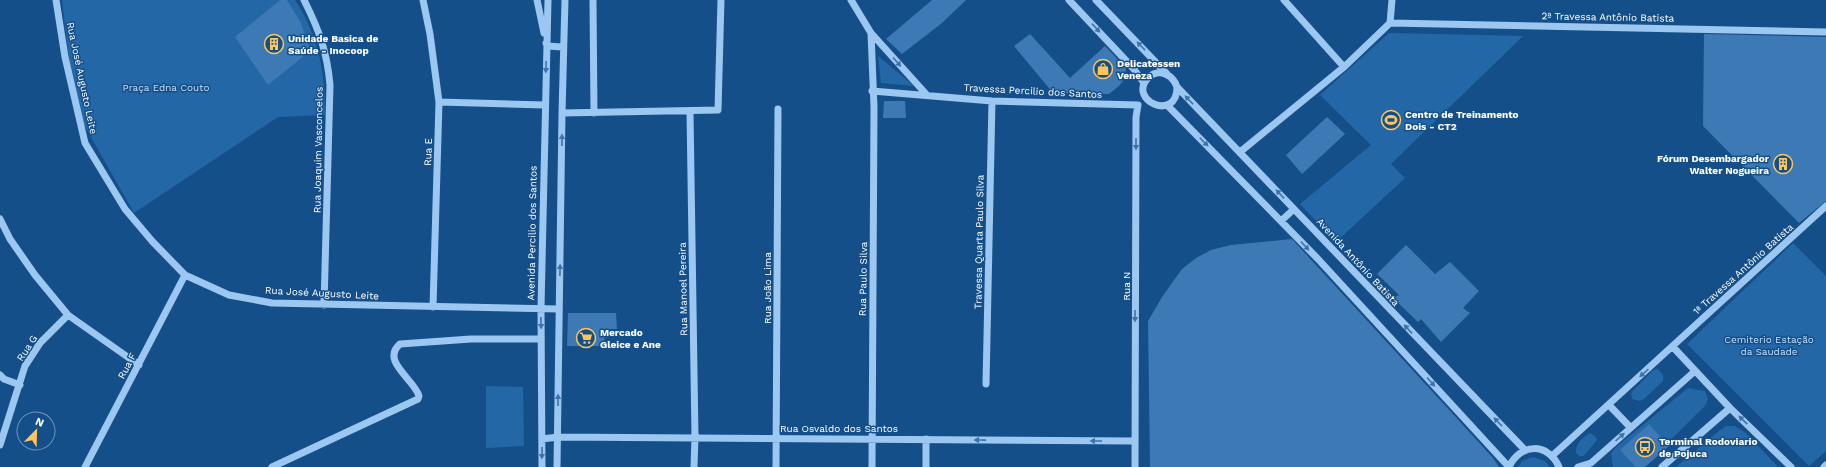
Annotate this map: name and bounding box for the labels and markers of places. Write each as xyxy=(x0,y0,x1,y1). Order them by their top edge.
building icon: Unidade Basica de Saúde - Inocoop xyxy=(263,33,285,55)
place label: Unidade Basica de Saúde - Inocoop xyxy=(288,33,379,56)
shop icon: Delicatessen Veneza xyxy=(1092,58,1114,80)
place label: Delicatessen Veneza xyxy=(1117,58,1180,81)
sports icon: Centro de Treinamento Dois - CT2 xyxy=(1380,109,1402,131)
place label: Centro de Treinamento Dois - CT2 xyxy=(1405,109,1519,132)
place label: Fórum Desembargador Walter Nogueira xyxy=(1657,153,1770,176)
building icon: Fórum Desembargador Walter Nogueira xyxy=(1772,153,1794,175)
supermarket icon: Mercado Gleice e Ane xyxy=(575,327,597,349)
place label: Mercado Gleice e Ane xyxy=(600,327,661,350)
bus stop icon: Terminal Rodoviario de Pojuca xyxy=(1634,436,1656,458)
place label: Terminal Rodoviario de Pojuca xyxy=(1659,436,1758,459)

